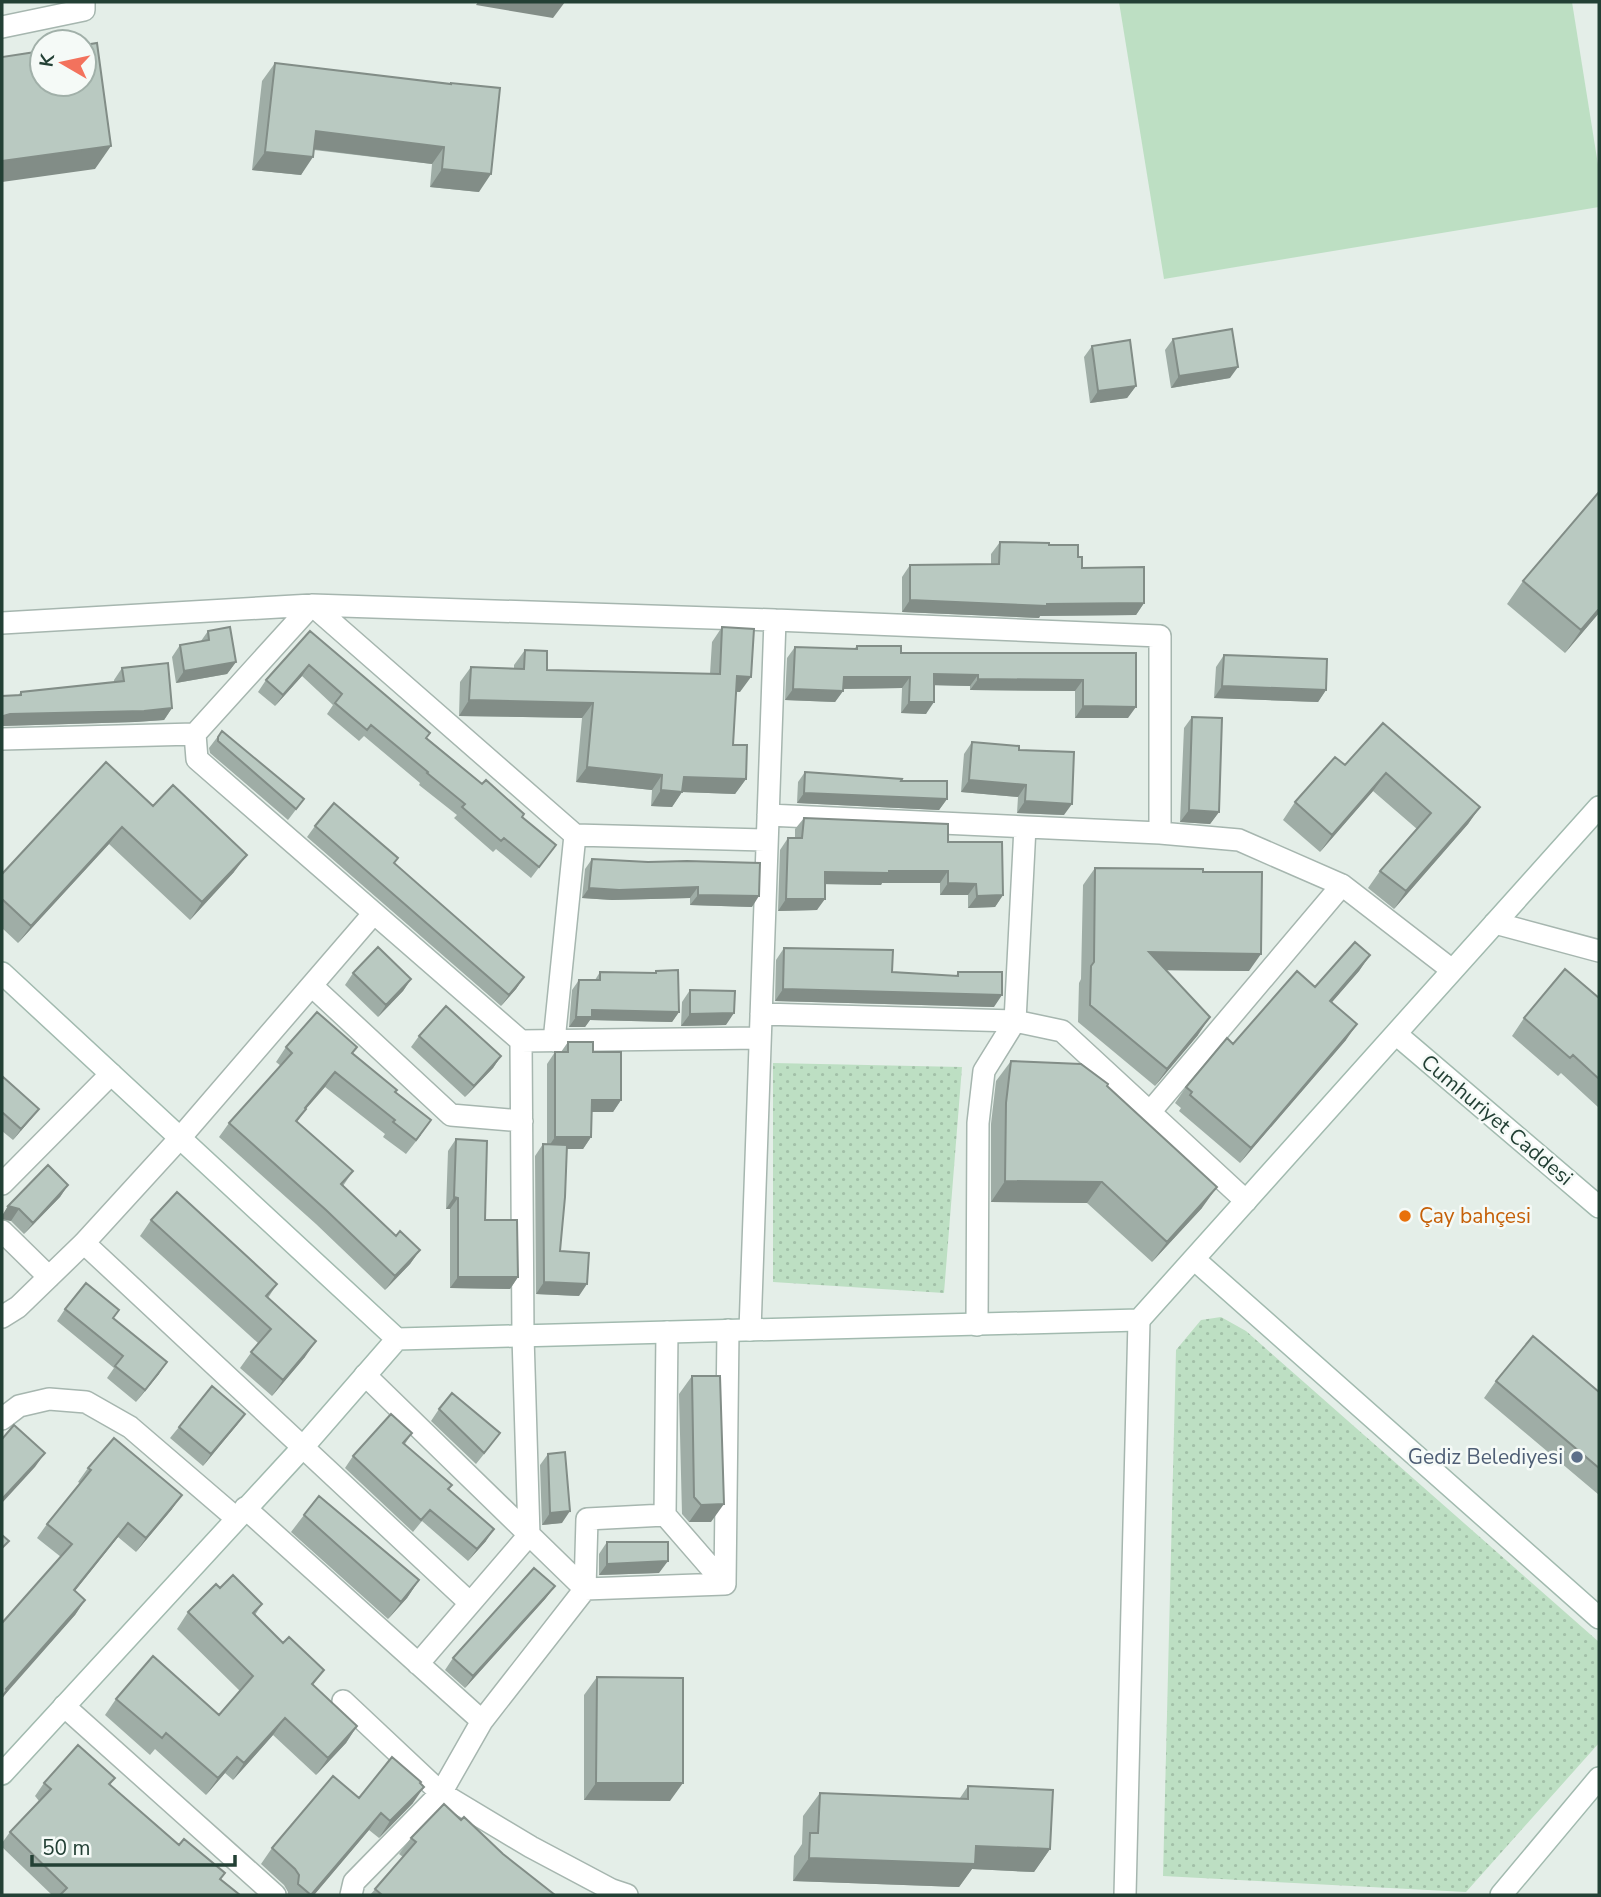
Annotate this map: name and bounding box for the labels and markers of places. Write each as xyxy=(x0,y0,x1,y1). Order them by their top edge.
place label: Çay bahçesi xyxy=(1419,1202,1531,1230)
marker: Çay bahçesi xyxy=(1397,1208,1413,1224)
place label: Gediz Belediyesi xyxy=(1408,1443,1563,1471)
marker: Gediz Belediyesi xyxy=(1569,1449,1585,1465)

